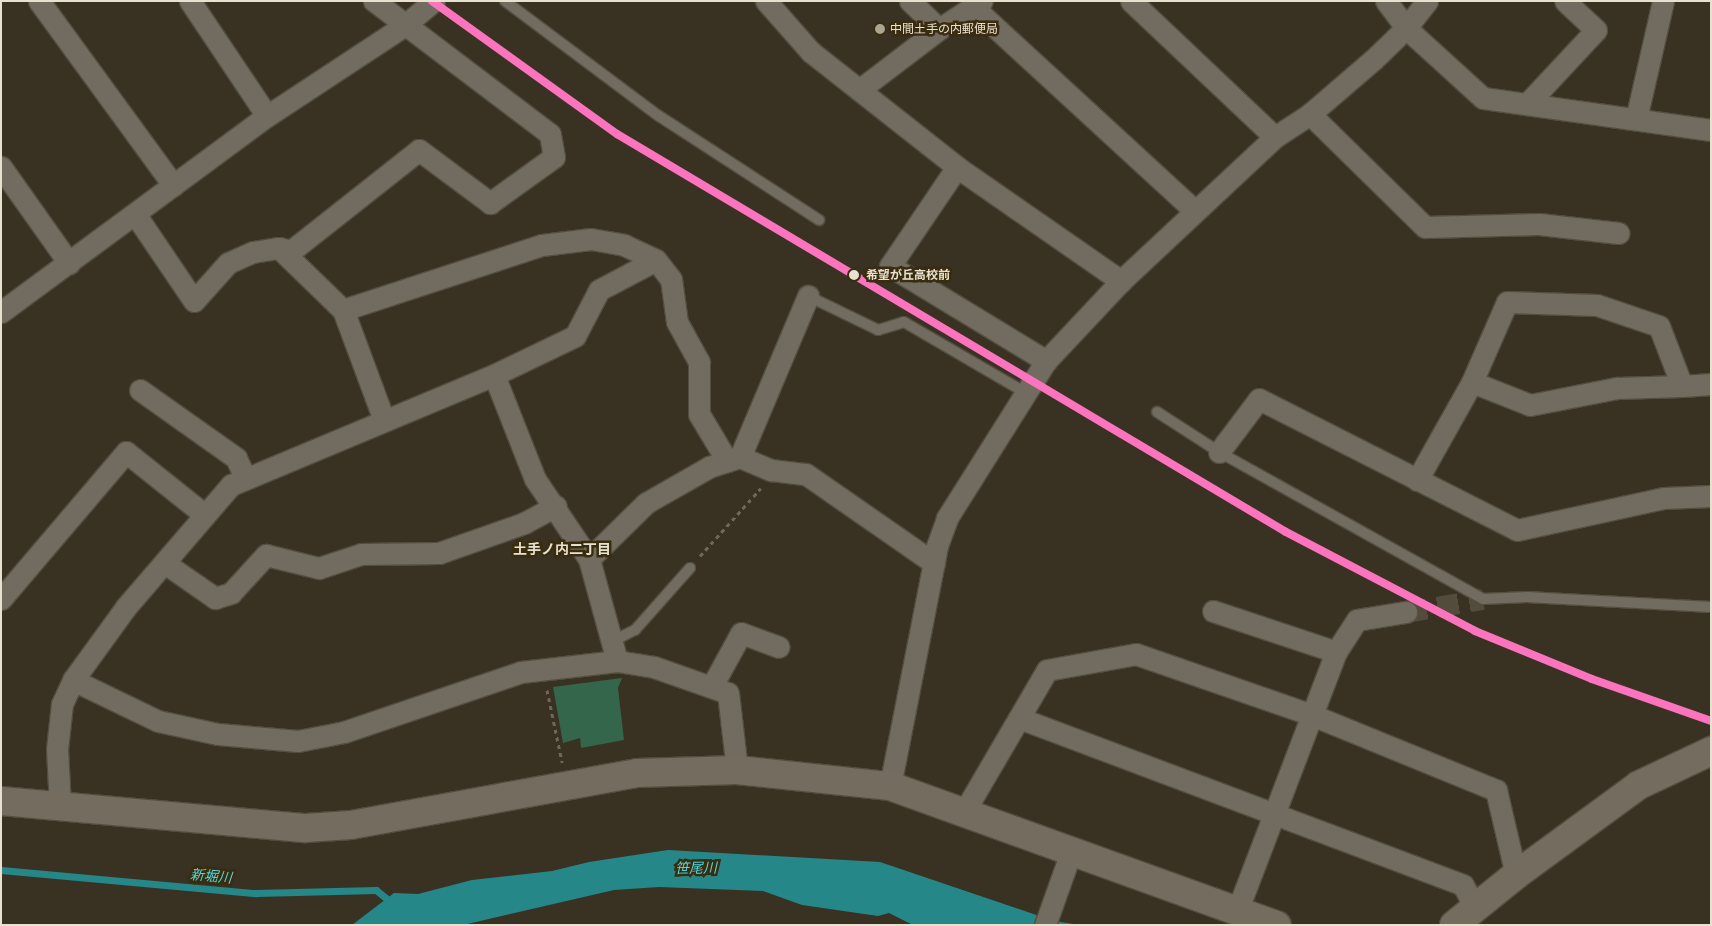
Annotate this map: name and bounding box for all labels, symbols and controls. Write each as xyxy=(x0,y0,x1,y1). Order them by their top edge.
place label: 中間土手の内郵便局 xyxy=(890,22,998,36)
marker: 中間土手の内郵便局 xyxy=(874,23,886,35)
marker: 希望が丘高校前 xyxy=(845,266,863,284)
place label: 希望が丘高校前 xyxy=(866,268,950,282)
district label: 土手ノ内二丁目 xyxy=(513,541,611,557)
water label: 笹尾川 xyxy=(675,859,717,877)
water label: 新堀川 xyxy=(189,866,233,886)

